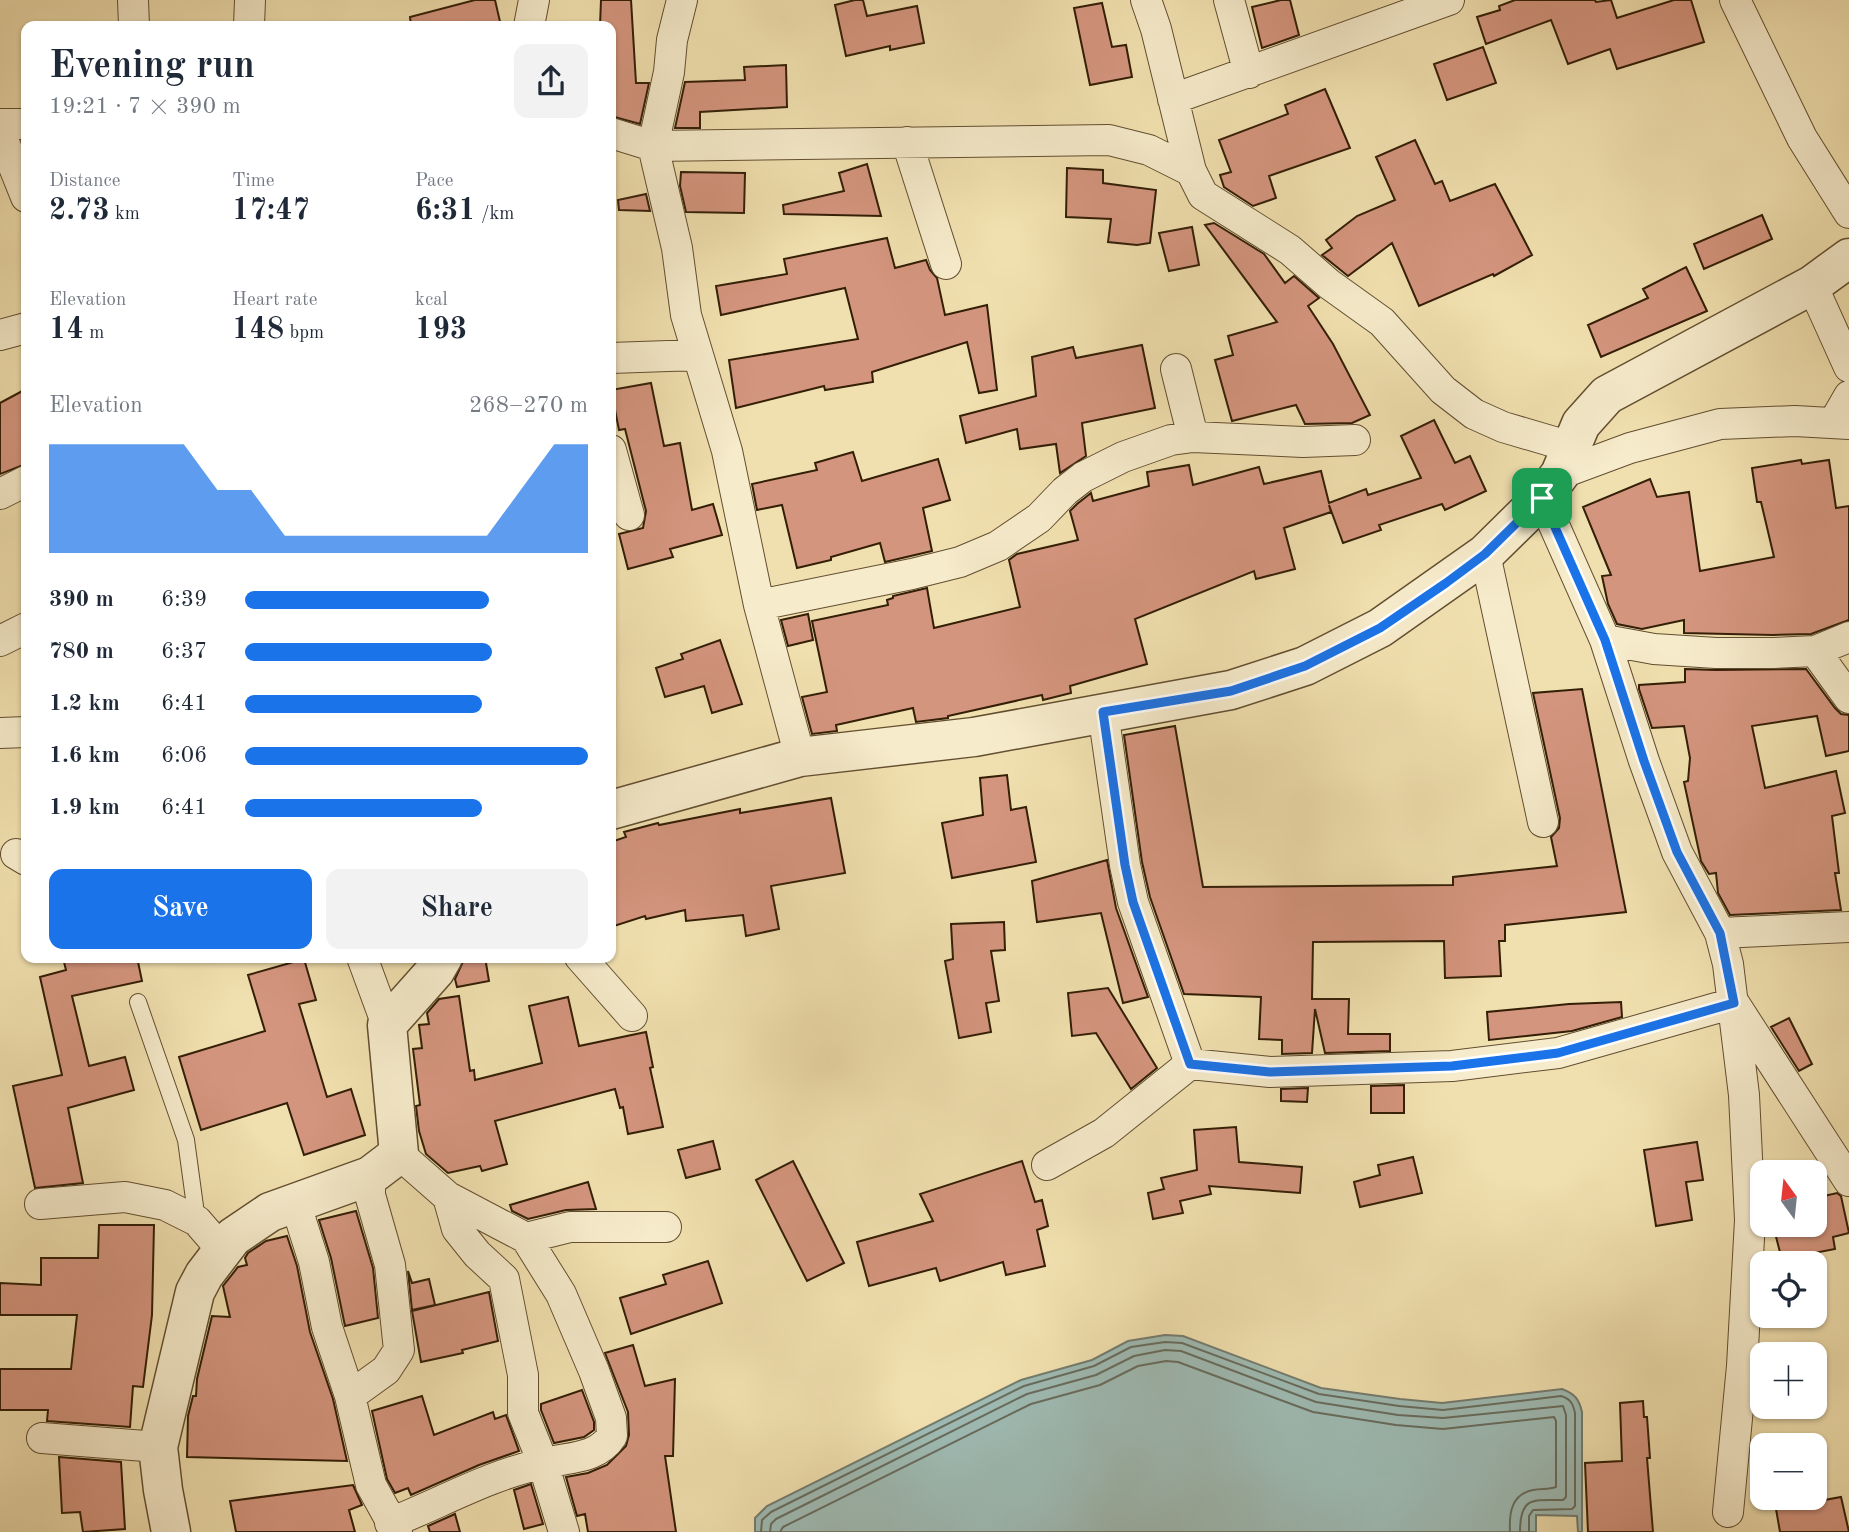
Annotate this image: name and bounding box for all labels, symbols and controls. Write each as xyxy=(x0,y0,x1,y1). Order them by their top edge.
button: share xyxy=(514,44,588,118)
text: Evening run xyxy=(49,48,255,86)
text: 19:21 · 7 × 390 m xyxy=(49,95,241,118)
text: Distance xyxy=(49,172,121,191)
text: Time xyxy=(232,172,275,191)
text: Pace xyxy=(415,172,454,191)
text: 2.73 xyxy=(49,196,110,226)
text: 17:47 xyxy=(232,196,310,226)
text: 6:31 xyxy=(415,196,476,226)
text: km xyxy=(110,205,140,224)
text: /km xyxy=(476,205,514,224)
text: Elevation xyxy=(49,291,126,310)
text: Heart rate xyxy=(232,291,317,310)
text: kcal xyxy=(415,291,448,310)
text: 14 xyxy=(49,315,84,345)
text: 148 xyxy=(232,315,284,345)
text: 193 xyxy=(415,315,467,345)
text: m xyxy=(84,324,104,343)
text: bpm xyxy=(284,324,324,343)
text: Elevation xyxy=(49,394,143,417)
text: 268–270 m xyxy=(469,394,588,417)
pin xyxy=(1512,468,1572,528)
icon: arrive xyxy=(1523,479,1561,517)
text: 390 m xyxy=(49,588,114,611)
text: 6:39 xyxy=(161,588,207,611)
text: 780 m xyxy=(49,640,114,663)
text: 6:37 xyxy=(161,640,207,663)
text: 1.2 km xyxy=(49,692,120,715)
text: 6:41 xyxy=(161,692,207,715)
text: 1.6 km xyxy=(49,744,120,767)
text: 6:06 xyxy=(161,744,207,767)
text: 1.9 km xyxy=(49,796,120,819)
text: 6:41 xyxy=(161,796,207,819)
button: Save xyxy=(49,869,312,949)
button: Share xyxy=(326,869,588,949)
north arrow xyxy=(1750,1160,1827,1237)
map controls xyxy=(1750,1160,1827,1510)
button: locate xyxy=(1750,1251,1827,1328)
button: + xyxy=(1750,1342,1827,1419)
button: − xyxy=(1750,1433,1827,1510)

